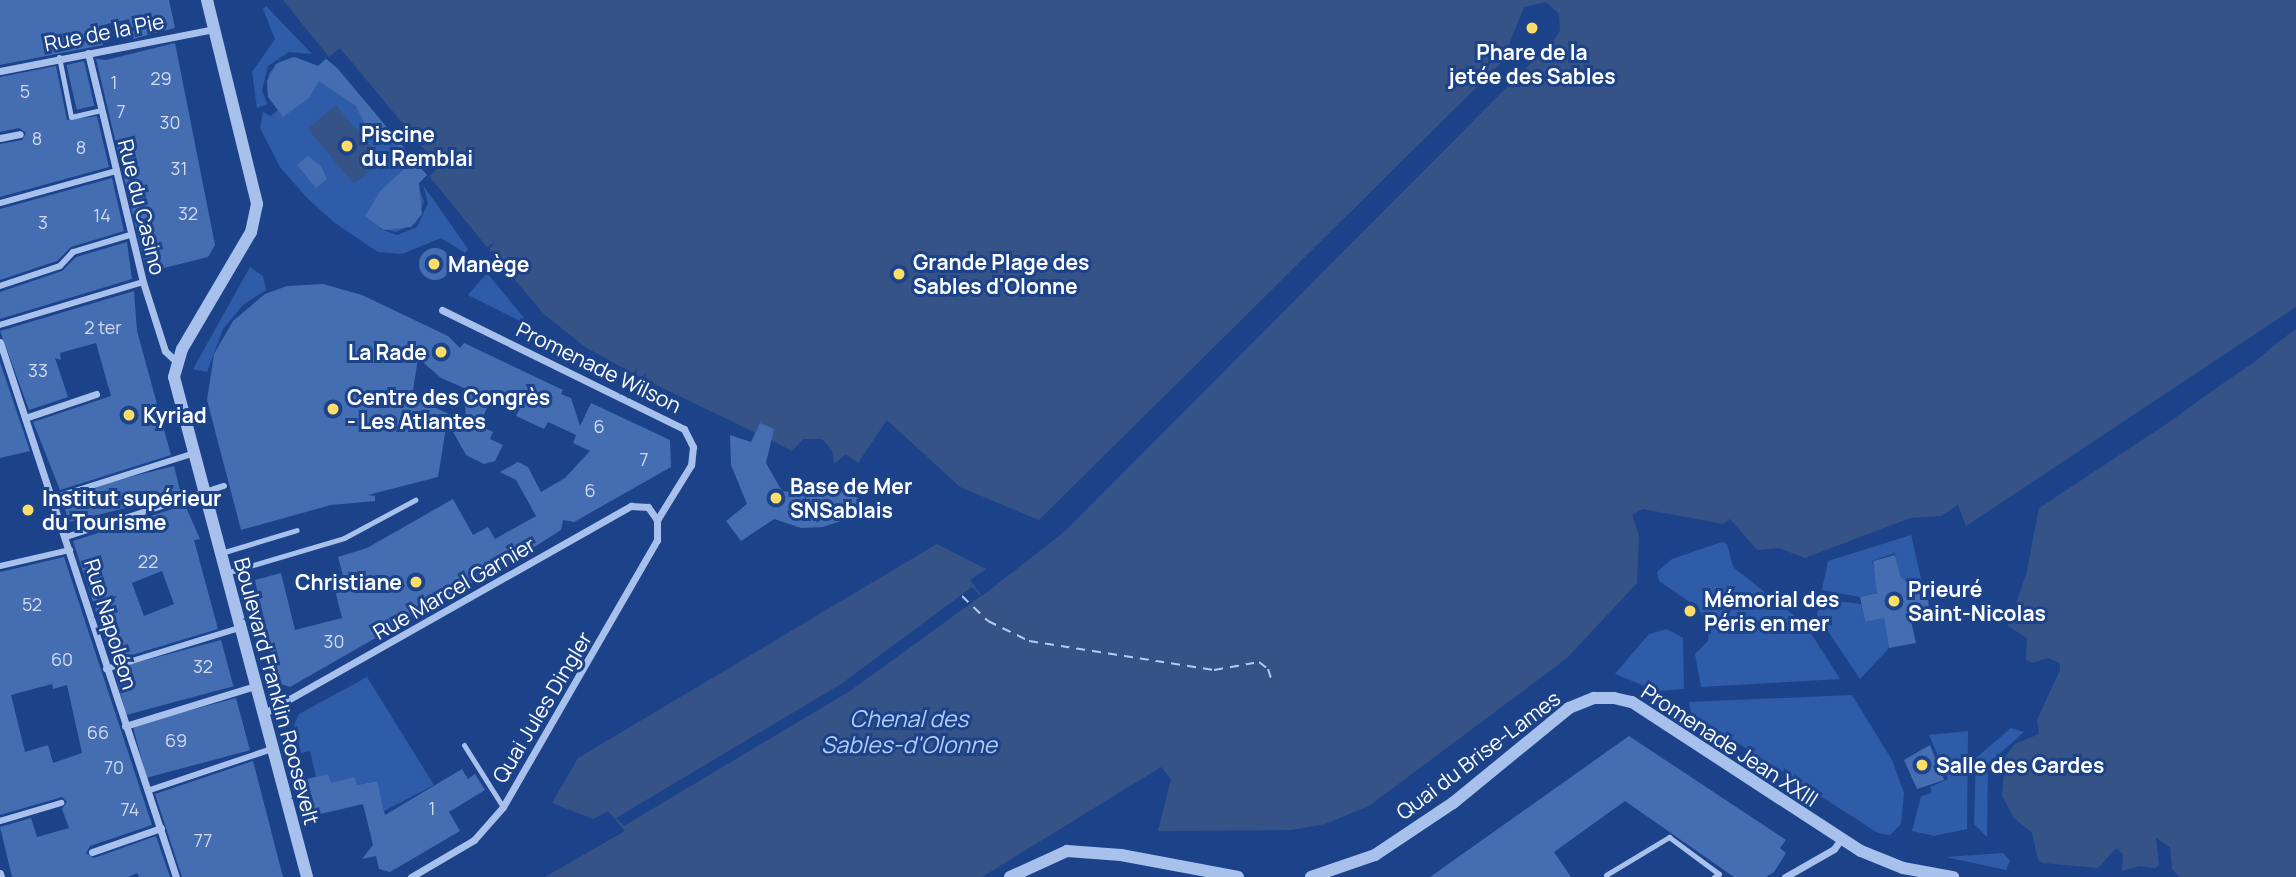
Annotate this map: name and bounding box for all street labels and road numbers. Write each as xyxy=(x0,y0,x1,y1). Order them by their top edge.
street label: Rue de la Pie xyxy=(42,8,166,56)
street label: Rue du Casino xyxy=(113,137,171,277)
street label: Promenade Wilson xyxy=(513,316,685,418)
street label: Rue Marcel Garnier xyxy=(369,531,539,645)
street label: Boulevard Franklin Roosevelt xyxy=(229,555,325,827)
street label: Rue Napoléon xyxy=(79,556,143,692)
street label: Quai Jules Dingler xyxy=(487,627,597,787)
street label: Promenade Jean XXIII xyxy=(1637,678,1823,812)
street label: Quai du Brise-Lames xyxy=(1391,685,1565,825)

